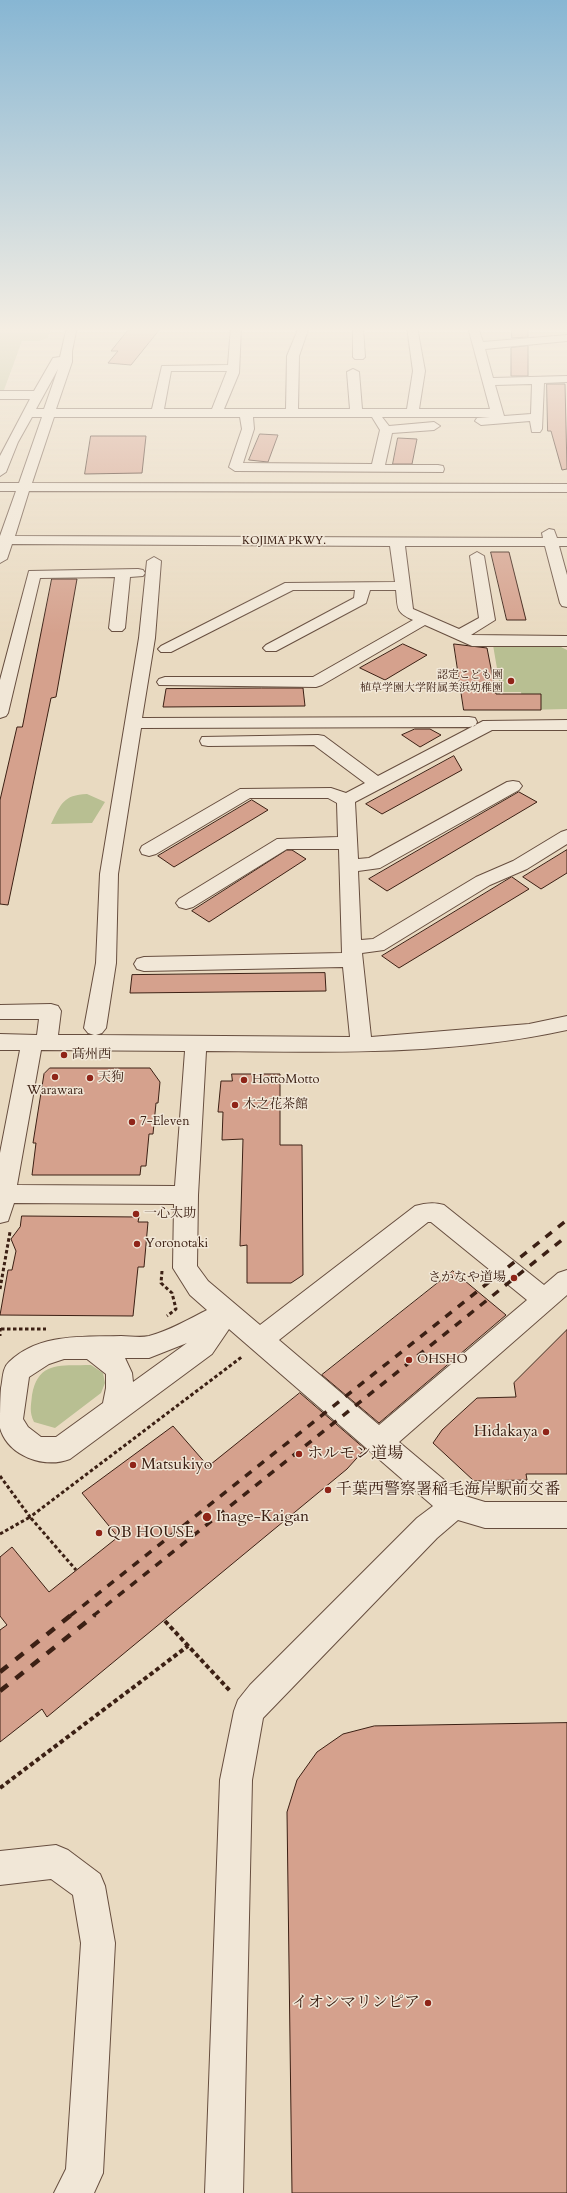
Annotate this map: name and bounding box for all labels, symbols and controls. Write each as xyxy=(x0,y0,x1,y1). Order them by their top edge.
street label: KOJIMA PKWY. xyxy=(242,534,326,548)
place label: 認定こども園 植草学園大学附属美浜幼稚園 xyxy=(360,668,503,694)
marker: 認定こども園 植草学園大学附属美浜幼稚園 xyxy=(506,676,516,686)
place label: 髙州西 xyxy=(72,1047,111,1063)
marker: 髙州西 xyxy=(59,1050,69,1060)
place label: 天狗 xyxy=(98,1070,124,1086)
marker: Warawara xyxy=(50,1072,60,1082)
place label: HottoMotto xyxy=(252,1072,320,1088)
marker: 天狗 xyxy=(85,1073,95,1083)
marker: HottoMotto xyxy=(239,1075,249,1085)
place label: Warawara xyxy=(27,1083,83,1099)
place label: 木之花茶館 xyxy=(243,1097,308,1113)
marker: 木之花茶館 xyxy=(230,1100,240,1110)
place label: 7-Eleven xyxy=(140,1114,190,1130)
marker: 7-Eleven xyxy=(127,1117,137,1127)
place label: 一心太助 xyxy=(144,1206,196,1222)
marker: 一心太助 xyxy=(131,1209,141,1219)
place label: Yoronotaki xyxy=(145,1236,208,1252)
marker: Yoronotaki xyxy=(132,1239,142,1249)
place label: さかなや道場 xyxy=(428,1270,506,1286)
marker: さかなや道場 xyxy=(509,1273,519,1283)
place label: OHSHO xyxy=(417,1352,468,1368)
marker: OHSHO xyxy=(404,1355,414,1365)
place label: Hidakaya xyxy=(474,1422,538,1442)
marker: Hidakaya xyxy=(541,1427,551,1437)
place label: ホルモン道場 xyxy=(307,1444,403,1464)
marker: ホルモン道場 xyxy=(294,1449,304,1459)
place label: Matsukiyo xyxy=(141,1455,212,1475)
marker: Matsukiyo xyxy=(128,1460,138,1470)
place label: 千葉西警察署稲毛海岸駅前交番 xyxy=(336,1480,560,1500)
marker: 千葉西警察署稲毛海岸駅前交番 xyxy=(323,1485,333,1495)
place label: Inage-Kaigan xyxy=(216,1507,309,1527)
marker: Inage-Kaigan xyxy=(201,1511,213,1523)
place label: QB HOUSE xyxy=(107,1523,194,1543)
marker: QB HOUSE xyxy=(94,1528,104,1538)
place label: イオンマリンピア xyxy=(292,1993,420,2013)
marker: イオンマリンピア xyxy=(423,1998,433,2008)

